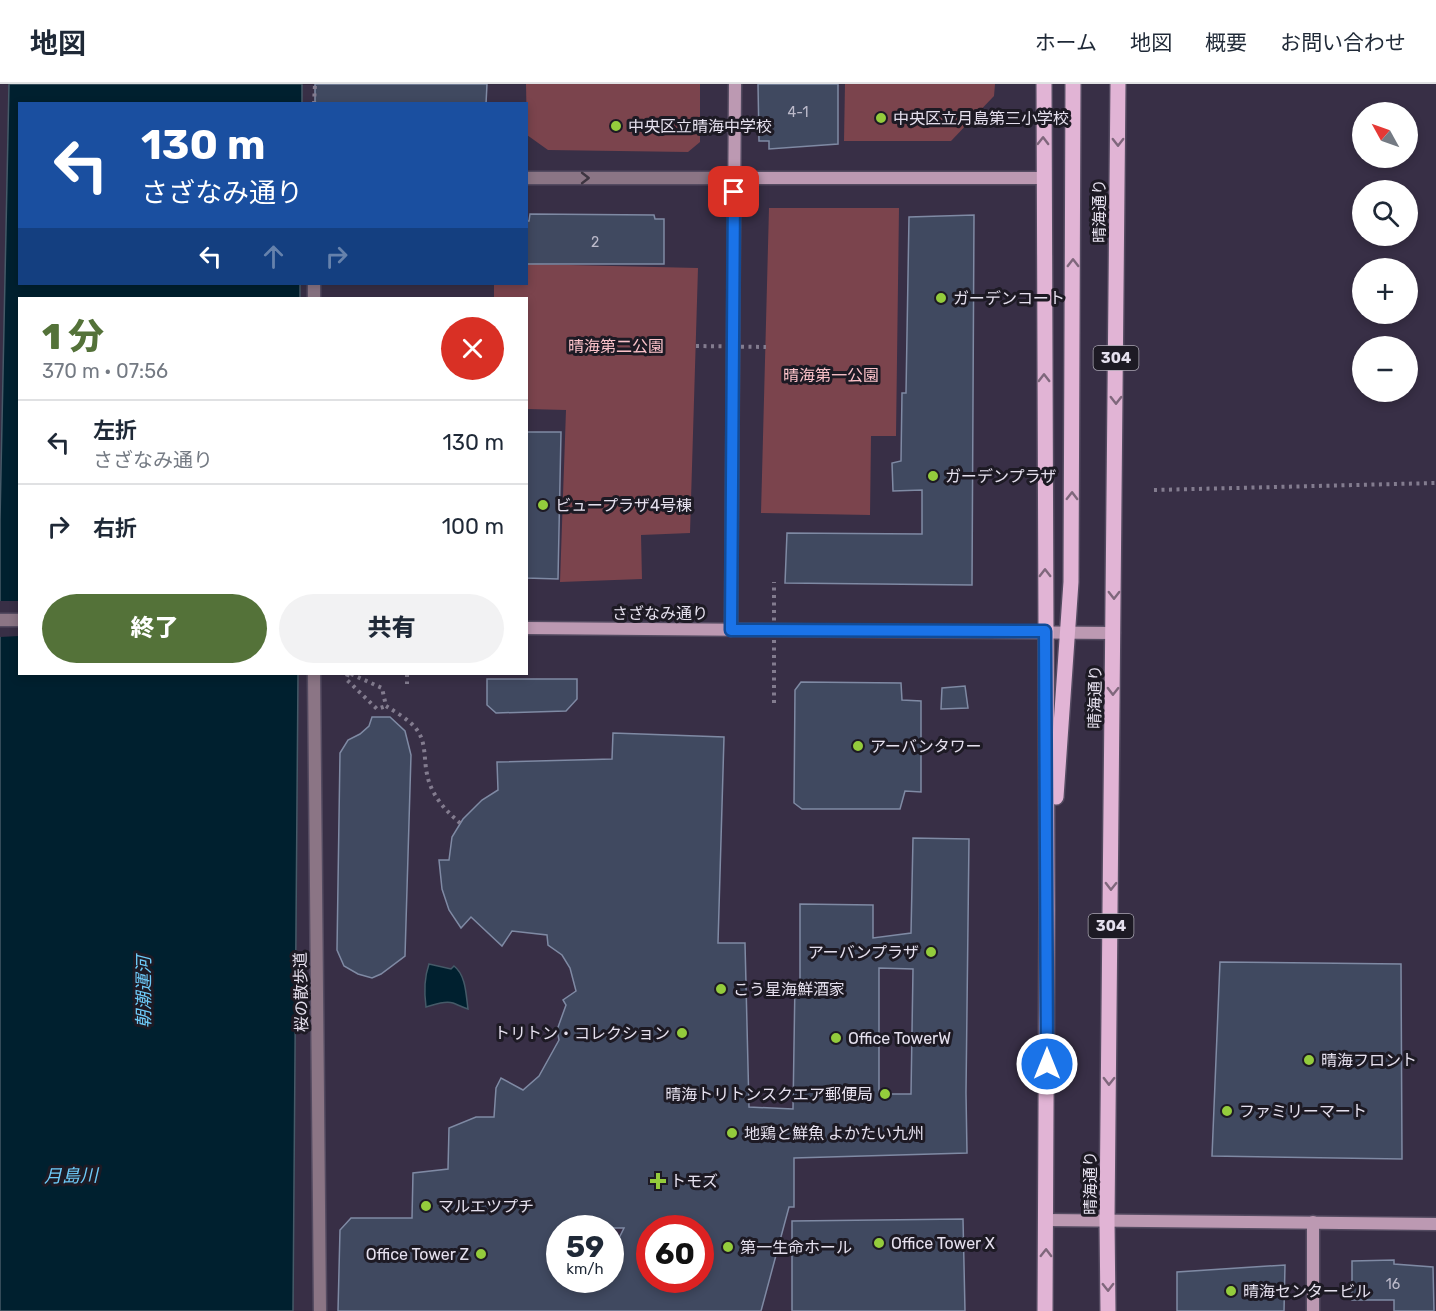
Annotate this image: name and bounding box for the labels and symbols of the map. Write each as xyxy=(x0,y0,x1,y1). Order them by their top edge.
north arrow xyxy=(1352,102,1418,168)
house number: 4-1 xyxy=(788,104,808,121)
place label: 中央区立月島第三小学校 xyxy=(893,109,1069,128)
marker: 中央区立月島第三小学校 xyxy=(874,111,888,125)
place label: 中央区立晴海中学校 xyxy=(628,117,772,136)
marker: 中央区立晴海中学校 xyxy=(609,119,623,133)
one-way arrow xyxy=(1037,136,1049,145)
one-way arrow xyxy=(1112,138,1124,147)
pin xyxy=(708,166,759,217)
one-way arrow xyxy=(580,172,589,184)
street label: 晴海通り xyxy=(1090,179,1109,243)
house number: 2 xyxy=(591,234,599,251)
one-way arrow xyxy=(1067,259,1079,268)
place label: ガーデンコート xyxy=(953,289,1065,308)
marker: ガーデンコート xyxy=(934,291,948,305)
park label: 晴海第二公園 xyxy=(568,337,664,356)
road number: 304 xyxy=(1094,346,1138,370)
park label: 晴海第一公園 xyxy=(783,366,879,385)
one-way arrow xyxy=(1038,373,1050,382)
one-way arrow xyxy=(1109,396,1122,405)
place label: ガーデンプラザ xyxy=(945,467,1057,486)
marker: ガーデンプラザ xyxy=(926,469,940,483)
one-way arrow xyxy=(1066,491,1078,500)
place label: ビュープラザ4号棟 xyxy=(555,496,692,515)
marker: ビュープラザ4号棟 xyxy=(536,498,550,512)
one-way arrow xyxy=(1039,568,1051,577)
one-way arrow xyxy=(1108,591,1120,600)
street label: さざなみ通り xyxy=(612,604,708,623)
street label: 晴海通り xyxy=(1085,665,1105,729)
one-way arrow xyxy=(1107,687,1119,696)
place label: アーバンタワー xyxy=(870,737,982,756)
marker: アーバンタワー xyxy=(851,739,865,753)
one-way arrow xyxy=(1105,882,1117,891)
road number: 304 xyxy=(1088,914,1134,938)
place label: アーバンプラザ xyxy=(808,943,919,962)
marker: アーバンプラザ xyxy=(924,945,938,959)
street label: 桜の散歩道 xyxy=(291,952,311,1032)
water label: 朝潮運河 xyxy=(133,953,155,1028)
place label: こう星海鮮酒家 xyxy=(733,980,845,999)
marker: こう星海鮮酒家 xyxy=(714,982,728,996)
place label: トリトン・コレクション xyxy=(494,1024,670,1043)
marker: トリトン・コレクション xyxy=(675,1026,689,1040)
place label: Office TowerW xyxy=(848,1029,951,1048)
marker: Office TowerW xyxy=(829,1031,843,1045)
position arrow xyxy=(1015,1032,1079,1096)
place label: 晴海フロント xyxy=(1321,1051,1417,1070)
marker: 晴海フロント xyxy=(1302,1053,1316,1067)
one-way arrow xyxy=(1103,1077,1115,1086)
place label: 晴海トリトンスクエア郵便局 xyxy=(665,1085,873,1104)
marker: 晴海トリトンスクエア郵便局 xyxy=(878,1087,892,1101)
place label: ファミリーマート xyxy=(1239,1102,1367,1121)
marker: ファミリーマート xyxy=(1220,1104,1234,1118)
place label: 地鶏と鮮魚 よかたい九州 xyxy=(744,1124,924,1143)
marker: 地鶏と鮮魚 よかたい九州 xyxy=(725,1126,739,1140)
street label: 晴海通り xyxy=(1081,1151,1100,1215)
water label: 月島川 xyxy=(44,1164,100,1187)
place label: トモズ xyxy=(670,1172,718,1191)
marker: トモズ xyxy=(651,1174,665,1188)
place label: マルエツプチ xyxy=(438,1197,534,1216)
marker: マルエツプチ xyxy=(419,1199,433,1213)
speed limit sign: 60 xyxy=(636,1215,714,1293)
place label: Office Tower X xyxy=(891,1234,995,1253)
marker: Office Tower X xyxy=(872,1236,886,1250)
place label: 第一生命ホール xyxy=(740,1238,852,1257)
marker: 第一生命ホール xyxy=(721,1240,735,1254)
place label: Office Tower Z xyxy=(366,1245,469,1264)
marker: Office Tower Z xyxy=(474,1247,488,1261)
one-way arrow xyxy=(1040,1248,1052,1257)
house number: 16 xyxy=(1386,1276,1400,1293)
one-way arrow xyxy=(1102,1282,1114,1291)
place label: 晴海センタービル xyxy=(1243,1282,1371,1301)
marker: 晴海センタービル xyxy=(1224,1284,1238,1298)

